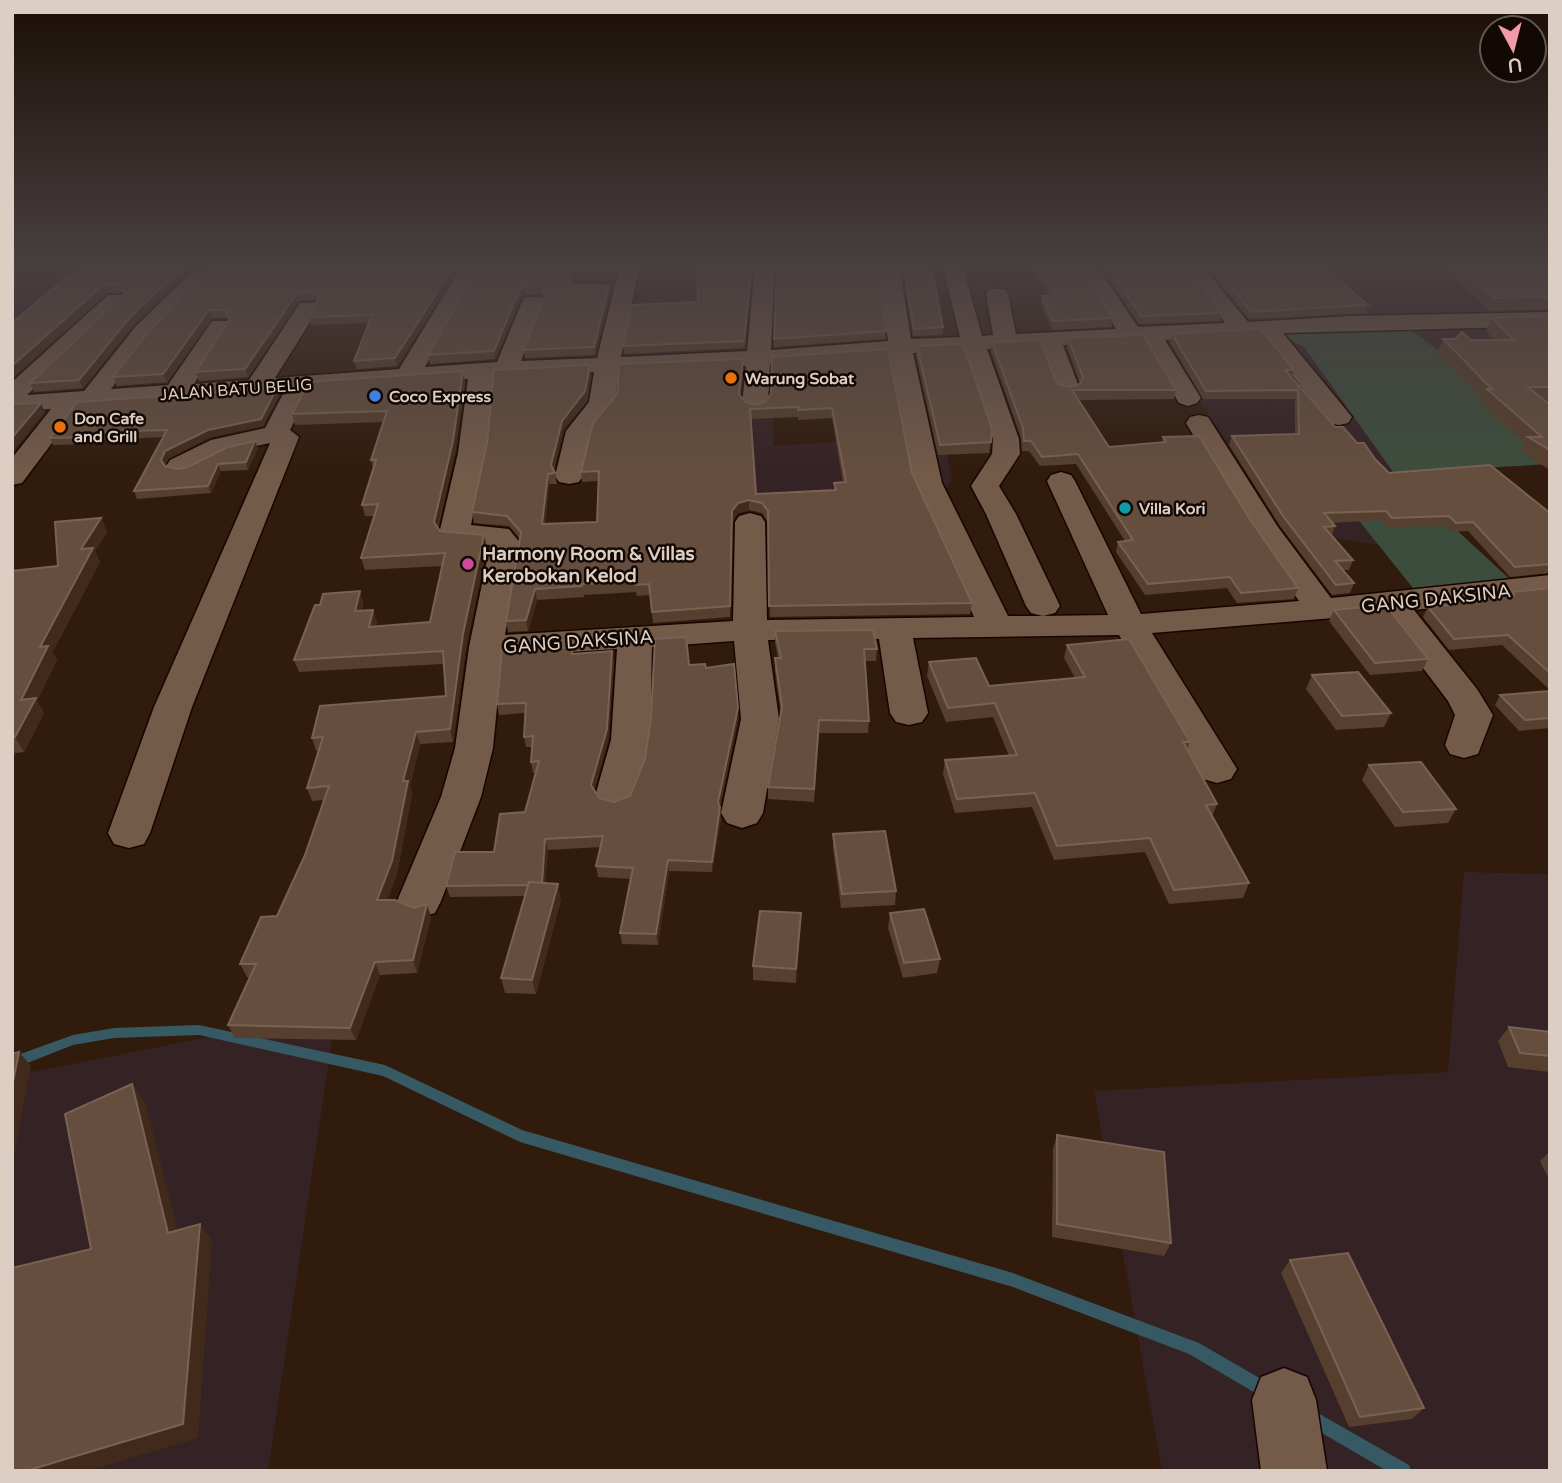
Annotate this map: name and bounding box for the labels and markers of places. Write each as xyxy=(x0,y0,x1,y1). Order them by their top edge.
place label: Warung Sobat xyxy=(745,369,855,389)
marker: Warung Sobat xyxy=(723,370,739,386)
place label: Coco Express xyxy=(389,387,492,407)
marker: Coco Express xyxy=(367,388,383,404)
place label: Don Cafe and Grill xyxy=(74,409,144,447)
marker: Don Cafe and Grill xyxy=(52,419,68,435)
place label: Villa Kori xyxy=(1139,499,1206,519)
marker: Villa Kori xyxy=(1117,500,1133,516)
place label: Harmony Room & Villas Kerobokan Kelod xyxy=(482,543,695,587)
marker: Harmony Room & Villas Kerobokan Kelod xyxy=(460,556,476,572)

